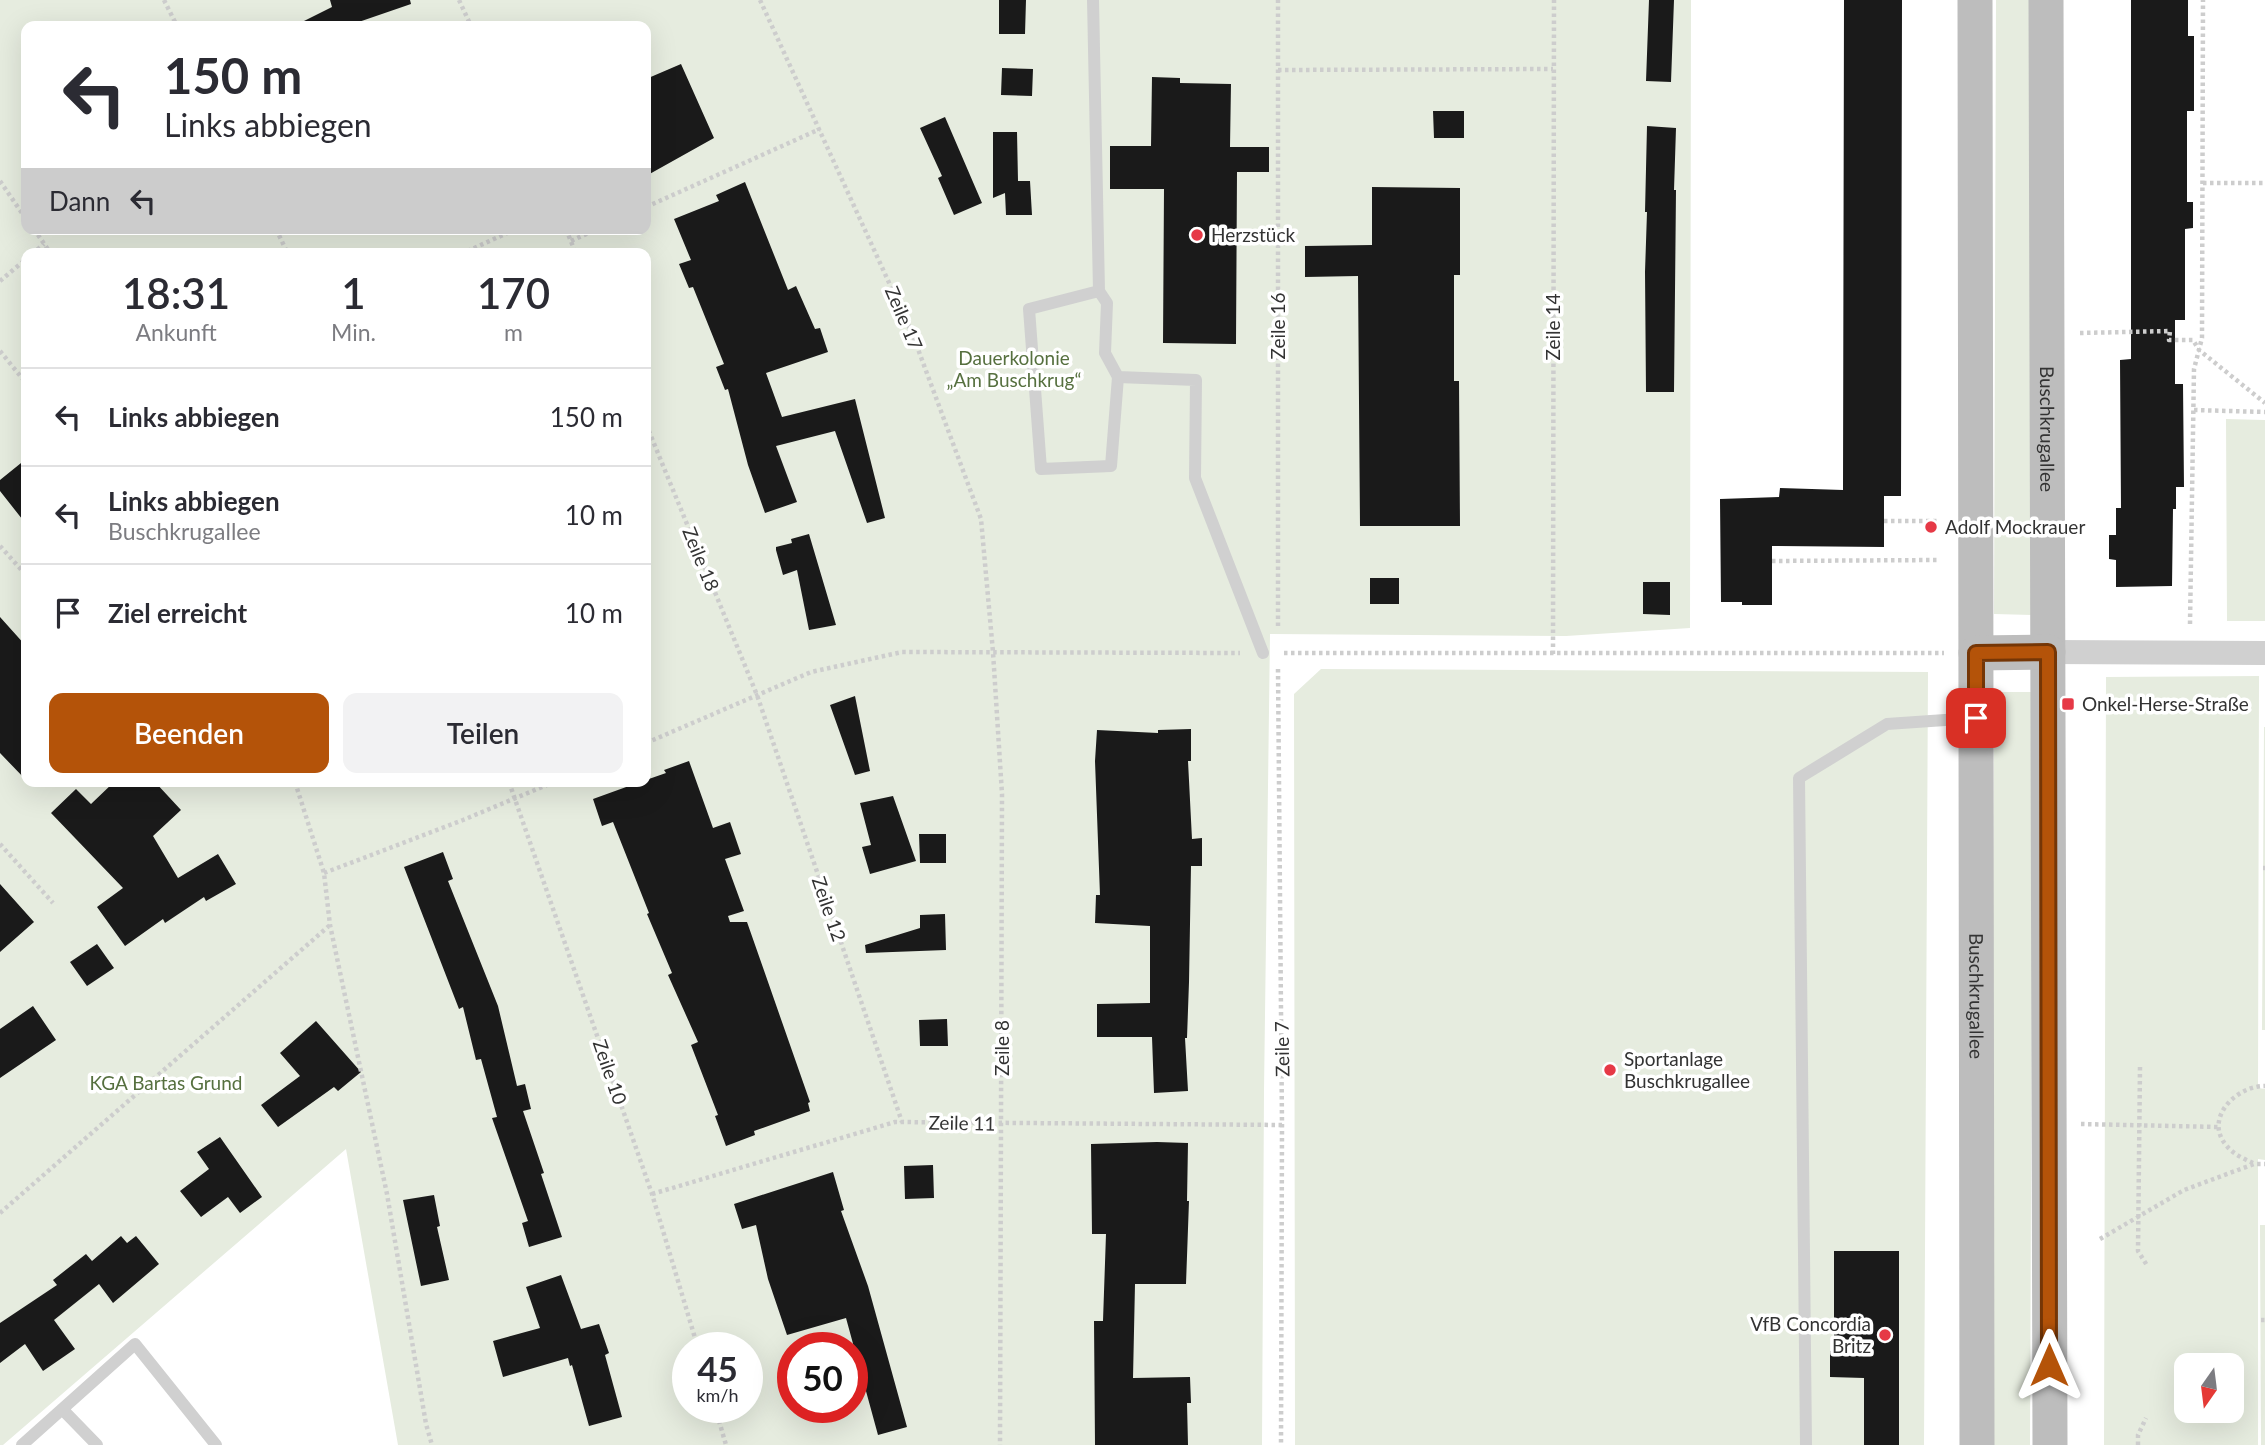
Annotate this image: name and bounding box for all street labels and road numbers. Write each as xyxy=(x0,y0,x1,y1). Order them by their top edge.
street label: Zeile 17 xyxy=(881,282,928,353)
street label: Zeile 16 xyxy=(1266,293,1289,360)
street label: Zeile 14 xyxy=(1541,294,1564,361)
street label: Buschkrugallee xyxy=(2036,366,2059,492)
street label: Zeile 18 xyxy=(678,523,725,594)
street label: Zeile 12 xyxy=(808,873,851,944)
street label: Buschkrugallee xyxy=(1965,933,1988,1059)
street label: Zeile 8 xyxy=(990,1020,1013,1076)
street label: Zeile 7 xyxy=(1270,1021,1293,1077)
street label: Zeile 10 xyxy=(589,1036,632,1107)
street label: Zeile 11 xyxy=(928,1110,996,1135)

